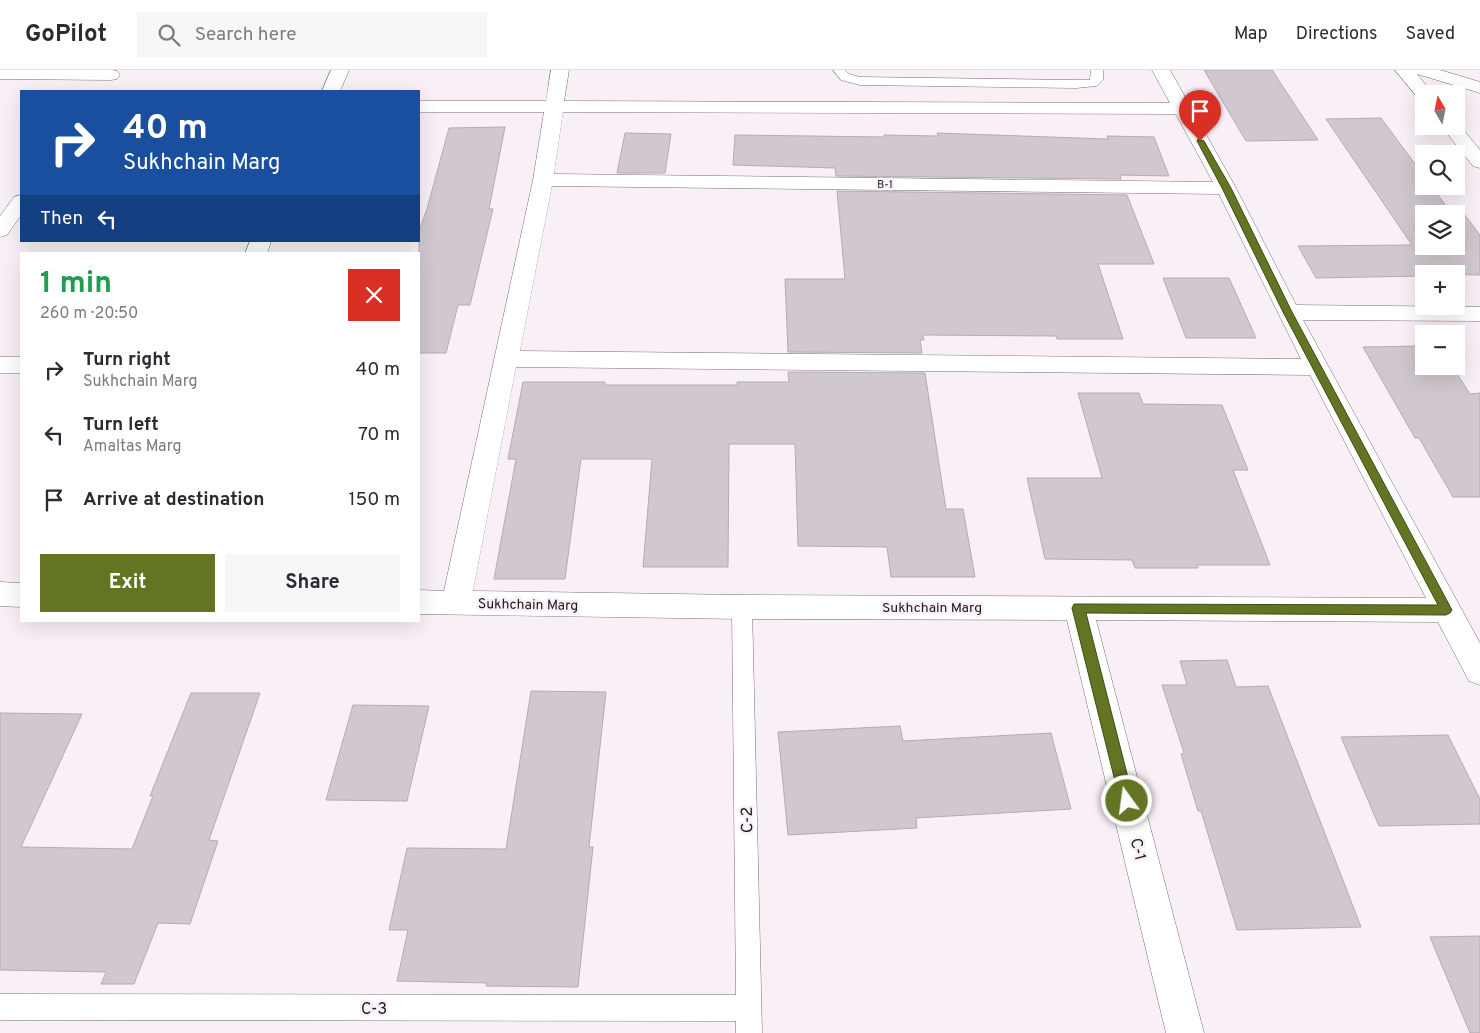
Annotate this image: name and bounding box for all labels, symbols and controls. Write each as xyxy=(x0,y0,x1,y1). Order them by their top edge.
search box xyxy=(137,12,487,57)
text: GoPilot xyxy=(25,20,107,50)
icon: search xyxy=(155,21,183,49)
text: Search here xyxy=(195,23,296,47)
text: Map xyxy=(1234,23,1268,46)
text: Directions xyxy=(1296,23,1378,46)
text: Saved xyxy=(1406,23,1455,46)
north arrow xyxy=(1415,85,1465,135)
map controls xyxy=(1415,85,1465,375)
pin xyxy=(1179,90,1221,141)
icon: arrive xyxy=(1186,97,1214,125)
text: 40 m xyxy=(123,107,208,151)
icon: right xyxy=(40,110,105,175)
button: search xyxy=(1415,145,1465,195)
text: Sukhchain Marg xyxy=(123,150,280,177)
street label: B-1 xyxy=(877,178,893,192)
icon: left xyxy=(93,205,121,233)
button: layers xyxy=(1415,205,1465,255)
text: Then xyxy=(40,207,83,231)
button: + xyxy=(1415,265,1465,315)
text: 1 min xyxy=(40,266,112,303)
button: close xyxy=(348,269,400,321)
text: 260 m · 20:50 xyxy=(40,304,138,324)
button: − xyxy=(1415,325,1465,375)
text: Turn right xyxy=(83,348,171,372)
icon: right xyxy=(40,356,68,384)
text: 40 m xyxy=(355,358,400,382)
text: Sukhchain Marg xyxy=(83,372,198,392)
text: Turn left xyxy=(83,413,159,437)
icon: left xyxy=(40,421,68,449)
text: 70 m xyxy=(358,423,400,447)
text: Amaltas Marg xyxy=(83,437,182,457)
icon: arrive xyxy=(40,486,68,514)
text: Arrive at destination xyxy=(83,488,264,512)
text: 150 m xyxy=(348,488,400,512)
button: Exit xyxy=(40,554,215,612)
button: Share xyxy=(225,554,400,612)
street label: Sukhchain Marg xyxy=(478,596,578,615)
street label: Sukhchain Marg xyxy=(882,600,982,617)
position arrow xyxy=(1100,774,1152,826)
street label: C-2 xyxy=(738,807,758,833)
street label: C-1 xyxy=(1125,836,1149,863)
street label: C-3 xyxy=(361,1000,387,1020)

